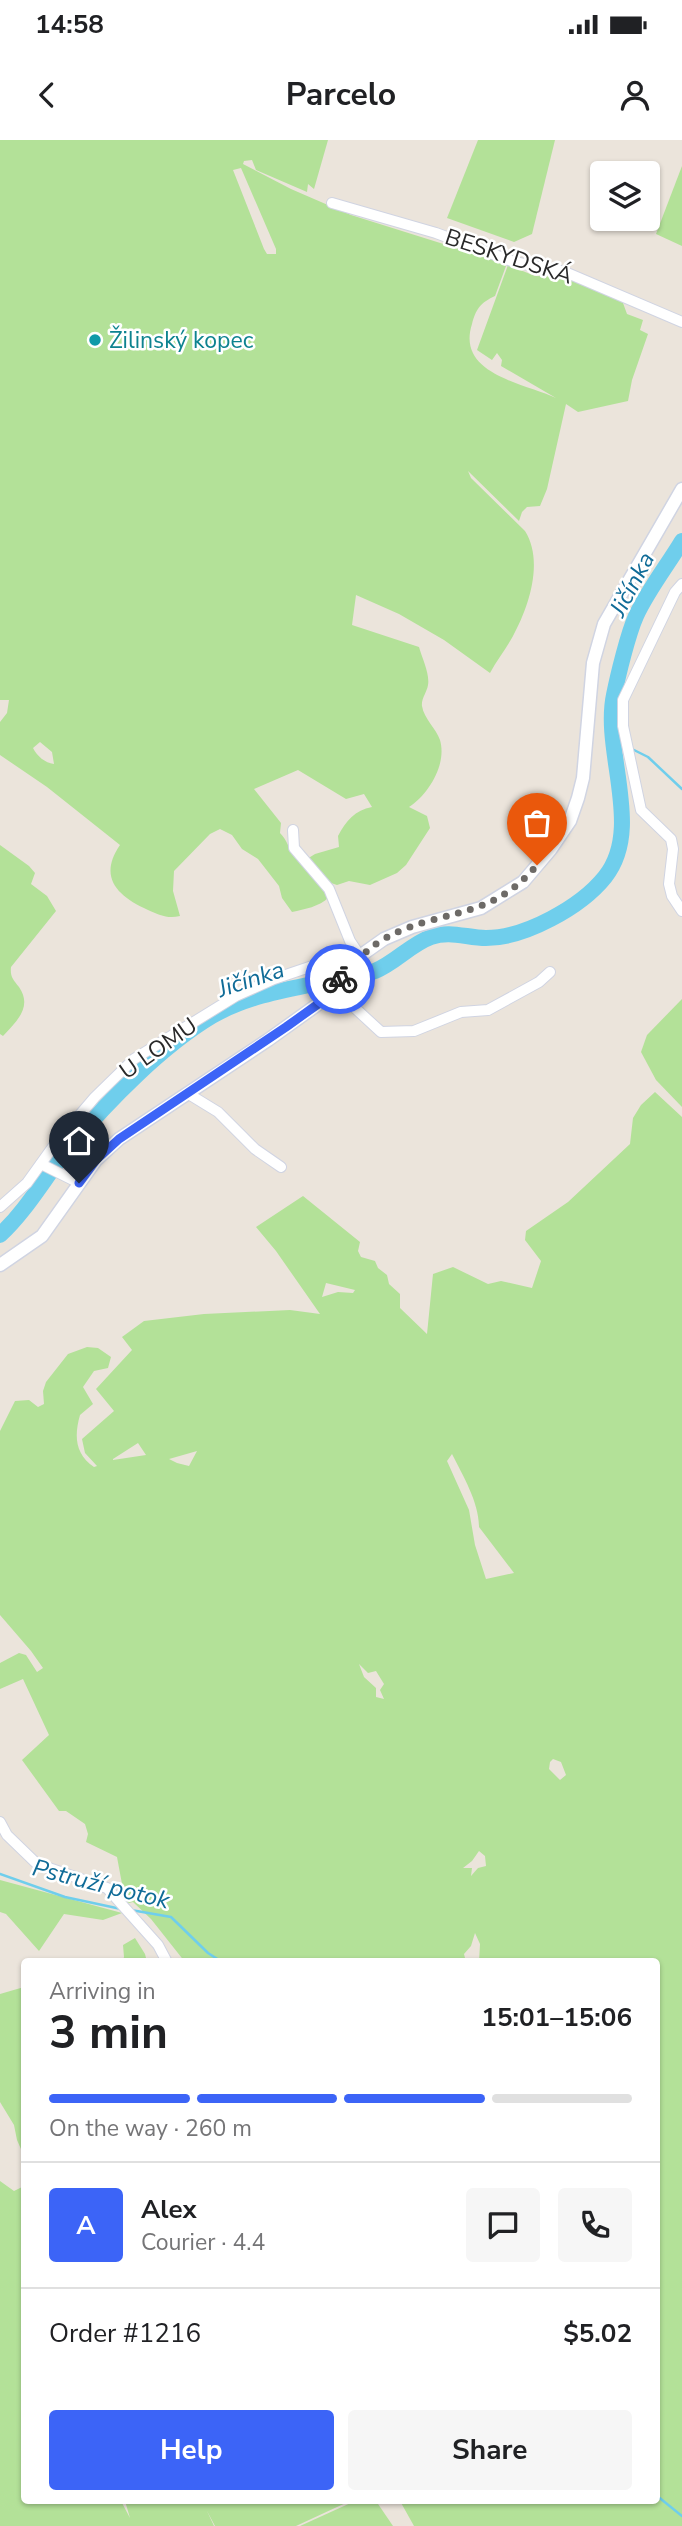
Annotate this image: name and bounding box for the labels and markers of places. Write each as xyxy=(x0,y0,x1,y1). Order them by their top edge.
place label: Žilinský kopec xyxy=(109,325,254,356)
marker: Žilinský kopec xyxy=(87,332,103,348)
pin xyxy=(507,793,567,865)
pin xyxy=(49,1111,109,1183)

